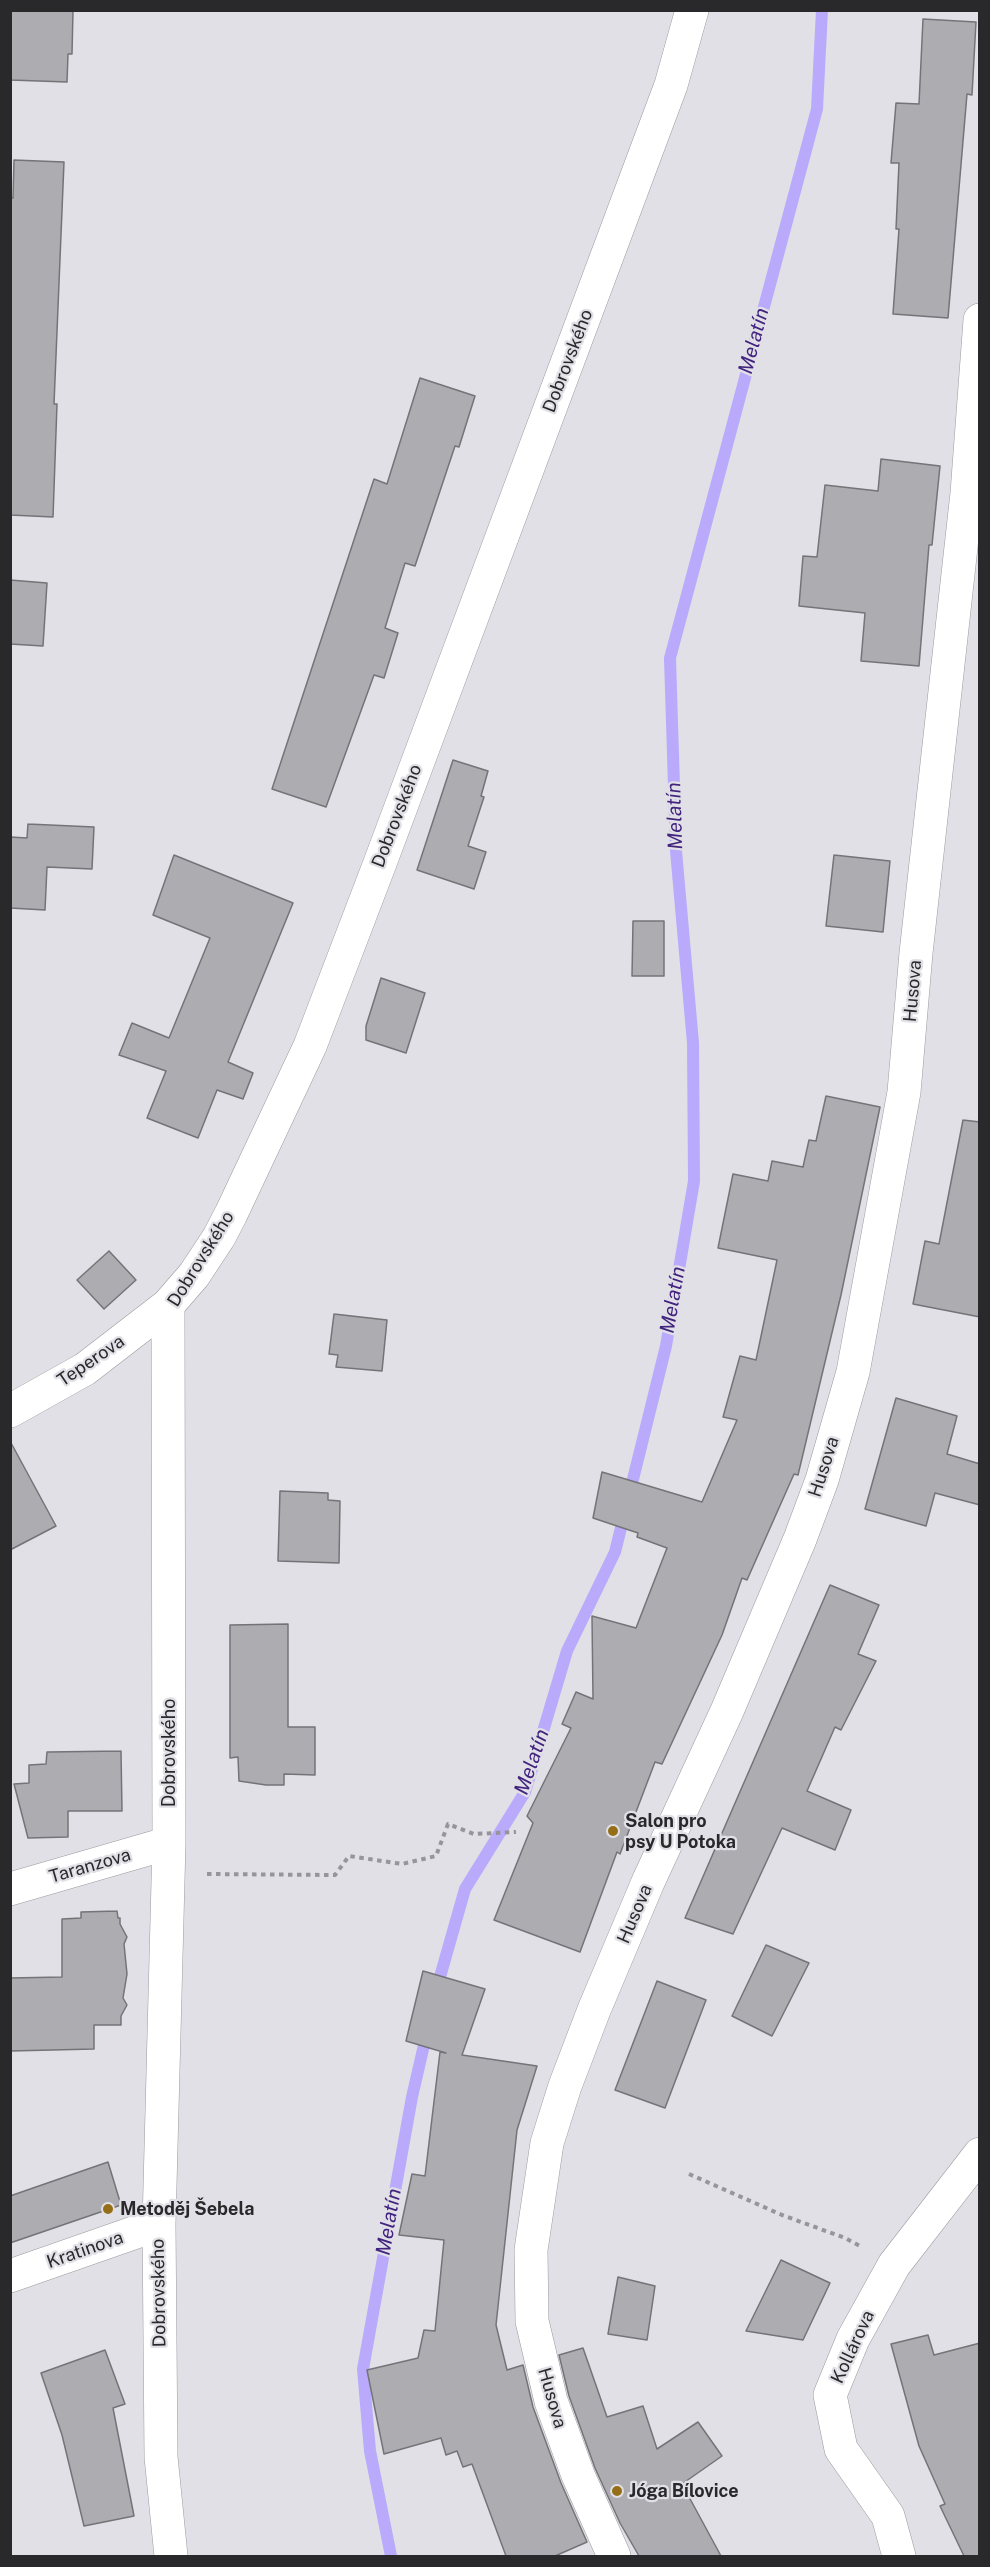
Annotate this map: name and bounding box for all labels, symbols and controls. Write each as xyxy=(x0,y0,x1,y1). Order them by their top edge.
water label: Melatín xyxy=(734,305,774,377)
street label: Dobrovského xyxy=(538,306,598,416)
street label: Dobrovského xyxy=(367,761,427,871)
water label: Melatín xyxy=(662,782,688,850)
street label: Husova xyxy=(900,959,926,1023)
street label: Dobrovského xyxy=(163,1207,239,1311)
water label: Melatín xyxy=(655,1265,691,1335)
street label: Teperova xyxy=(53,1331,129,1391)
street label: Husova xyxy=(804,1434,844,1500)
street label: Dobrovského xyxy=(158,1699,180,1807)
water label: Melatín xyxy=(510,1726,554,1798)
place label: Salon pro psy U Potoka xyxy=(625,1810,736,1852)
marker: Salon pro psy U Potoka xyxy=(606,1824,620,1838)
street label: Taranzova xyxy=(47,1844,133,1888)
street label: Husova xyxy=(613,1881,657,1947)
water label: Melatín xyxy=(371,2187,407,2257)
place label: Metoděj Šebela xyxy=(120,2198,254,2220)
marker: Metoděj Šebela xyxy=(101,2202,115,2216)
street label: Kratinova xyxy=(44,2227,126,2273)
street label: Dobrovského xyxy=(147,2238,171,2348)
street label: Kollárova xyxy=(827,2307,879,2387)
street label: Husova xyxy=(533,2365,571,2431)
place label: Jóga Bílovice xyxy=(629,2480,739,2502)
marker: Jóga Bílovice xyxy=(610,2484,624,2498)

